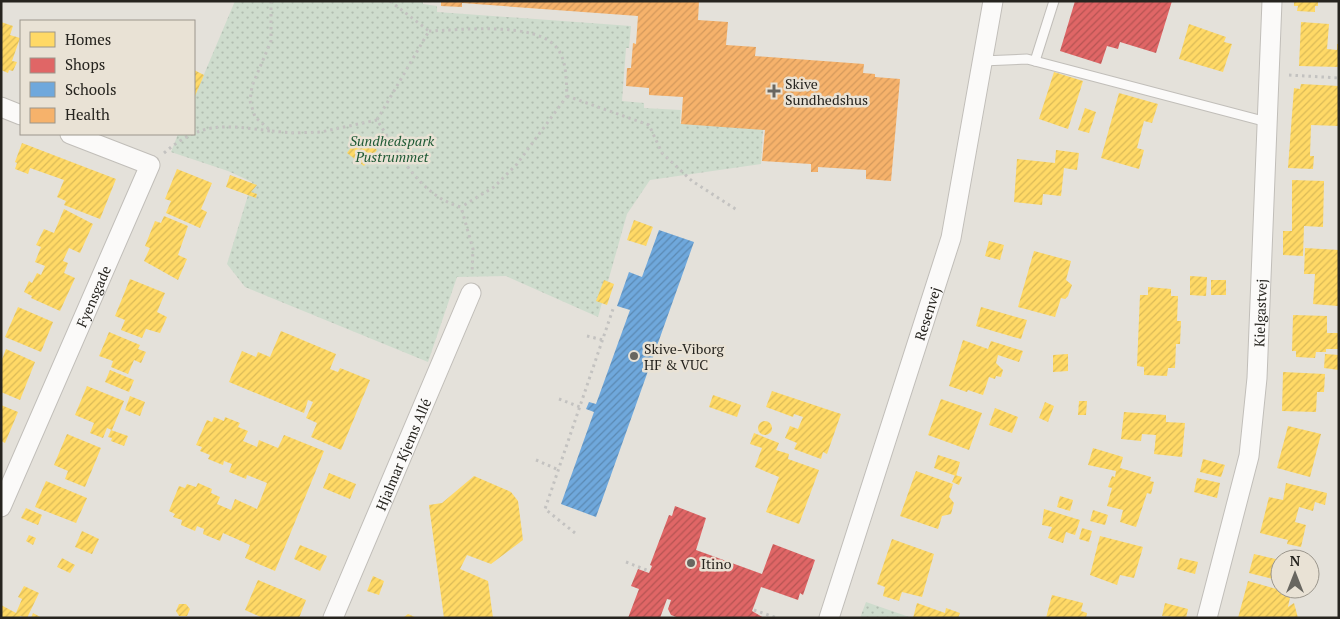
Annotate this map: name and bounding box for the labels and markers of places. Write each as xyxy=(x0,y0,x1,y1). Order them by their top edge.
place label: Skive Sundhedshus xyxy=(785,74,868,109)
marker: Skive Sundhedshus xyxy=(767,84,781,98)
place label: Skive-Viborg HF & VUC xyxy=(644,339,725,374)
marker: Skive-Viborg HF & VUC xyxy=(628,350,640,362)
place label: Itino xyxy=(701,554,732,573)
marker: Itino xyxy=(685,557,697,569)

